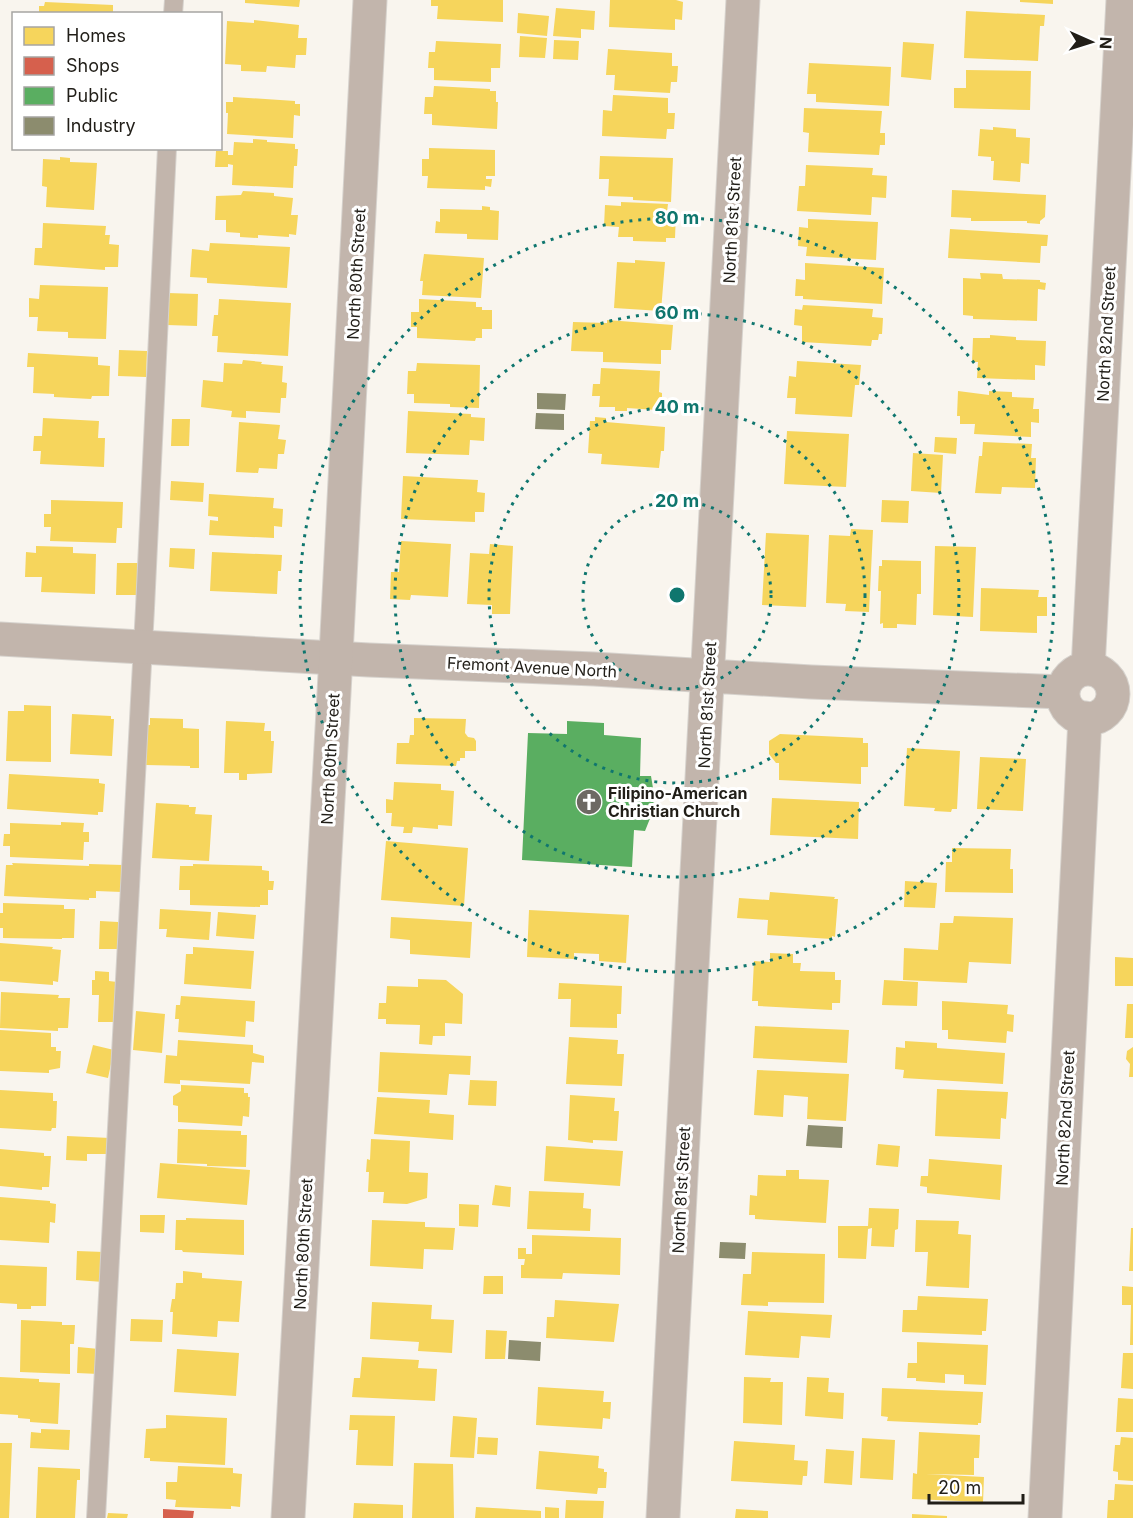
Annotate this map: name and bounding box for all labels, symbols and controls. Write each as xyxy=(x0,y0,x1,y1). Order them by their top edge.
legend xyxy=(12,12,222,150)
north arrow xyxy=(1061,12,1121,72)
text: Homes xyxy=(66,25,126,46)
text: N xyxy=(1096,36,1116,49)
text: Shops xyxy=(66,55,120,76)
text: Public xyxy=(66,85,118,106)
text: Industry xyxy=(66,115,136,136)
street label: North 81st Street xyxy=(719,156,745,284)
text: 80 m xyxy=(655,207,699,228)
street label: North 80th Street xyxy=(343,208,369,340)
street label: North 82nd Street xyxy=(1092,266,1120,402)
text: 60 m xyxy=(655,302,699,323)
text: 40 m xyxy=(655,396,700,417)
text: 20 m xyxy=(655,490,699,511)
centre of rings xyxy=(667,585,687,605)
street label: North 81st Street xyxy=(694,641,720,769)
street label: Fremont Avenue North xyxy=(446,653,618,681)
street label: North 80th Street xyxy=(317,693,343,825)
place label: Filipino-American Christian Church xyxy=(608,783,747,821)
church icon: Filipino-American Christian Church xyxy=(574,787,604,817)
street label: North 82nd Street xyxy=(1051,1050,1079,1186)
street label: North 81st Street xyxy=(668,1126,694,1254)
street label: North 80th Street xyxy=(290,1178,316,1310)
scale bar xyxy=(929,1467,1024,1505)
text: 20 m xyxy=(938,1477,981,1498)

